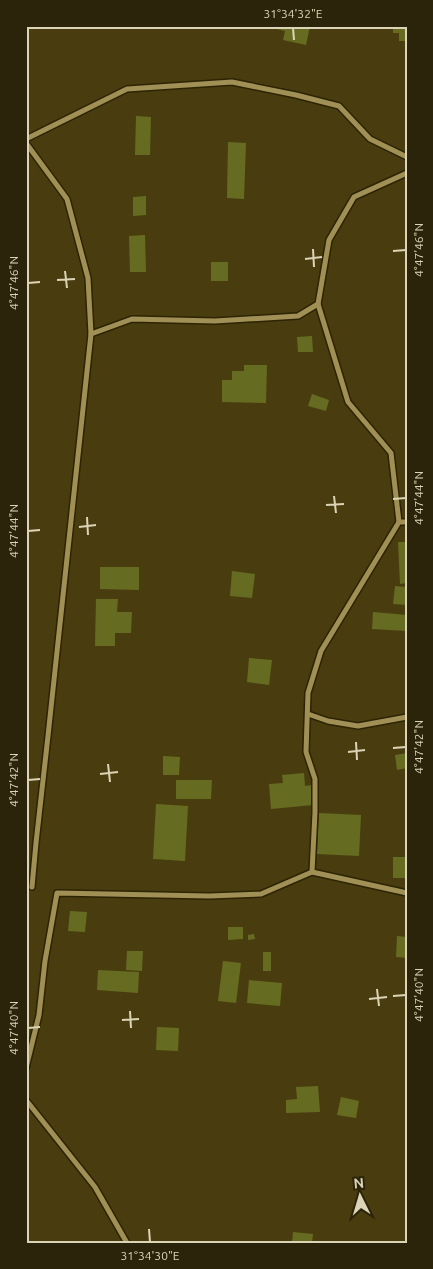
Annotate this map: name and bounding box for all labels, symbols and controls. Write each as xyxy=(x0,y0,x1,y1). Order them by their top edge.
text: 31°34'32"E xyxy=(264,7,323,20)
text: 4°47'46"N xyxy=(412,223,425,277)
text: 4°47'46"N xyxy=(7,256,20,310)
text: 4°47'44"N xyxy=(412,471,425,525)
text: 4°47'44"N xyxy=(7,504,20,558)
text: 4°47'42"N xyxy=(412,720,425,774)
text: 4°47'42"N xyxy=(7,753,20,807)
text: 4°47'40"N xyxy=(412,968,425,1022)
text: 4°47'40"N xyxy=(7,1001,20,1055)
north arrow xyxy=(336,1172,386,1222)
text: N xyxy=(353,1175,365,1191)
text: 31°34'30"E xyxy=(121,1249,180,1262)

